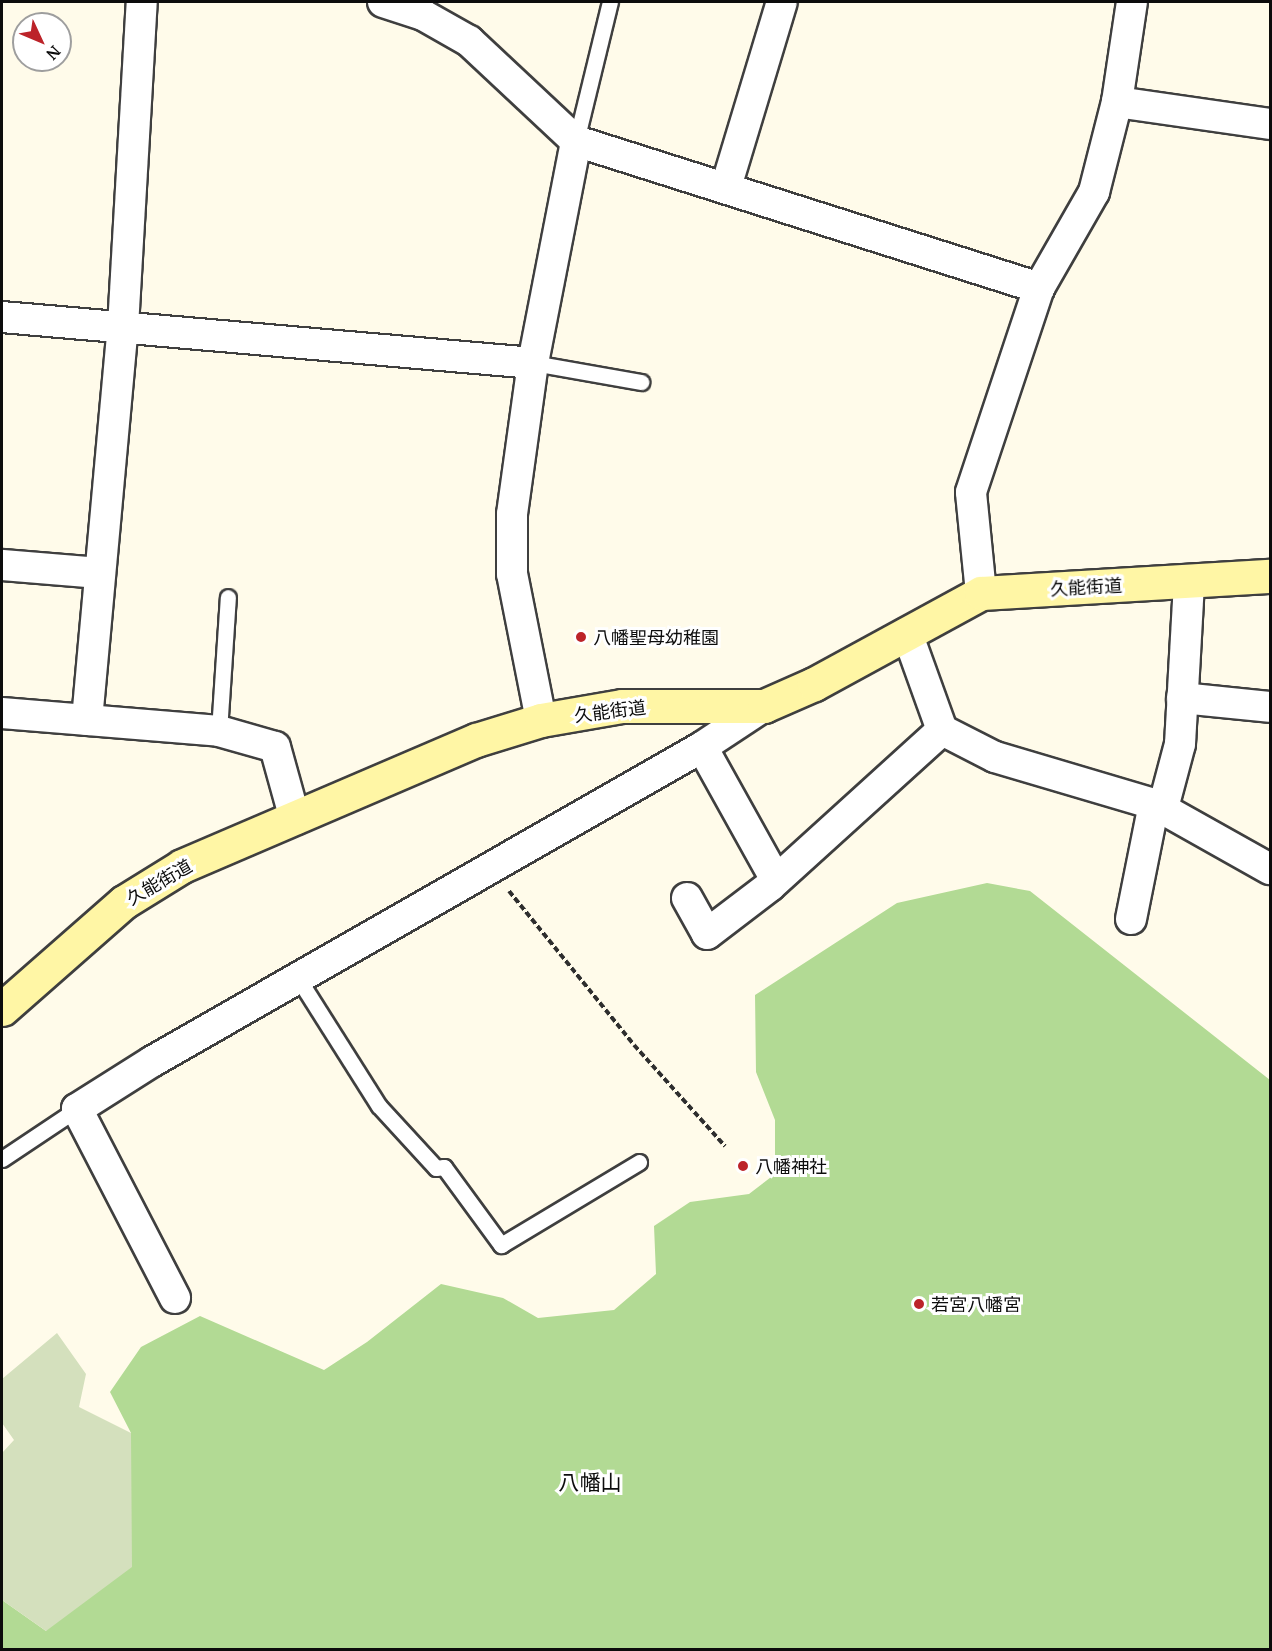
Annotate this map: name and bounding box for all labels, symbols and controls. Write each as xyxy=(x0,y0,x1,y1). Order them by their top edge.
north arrow xyxy=(12,12,72,72)
text: N xyxy=(41,41,66,65)
street label: 久能街道 xyxy=(1049,574,1123,600)
place label: 八幡聖母幼稚園 xyxy=(593,626,719,648)
marker: 八幡聖母幼稚園 xyxy=(574,630,588,644)
street label: 久能街道 xyxy=(573,696,647,726)
street label: 久能街道 xyxy=(122,855,196,909)
place label: 八幡神社 xyxy=(755,1155,827,1177)
marker: 八幡神社 xyxy=(736,1159,750,1173)
place label: 若宮八幡宮 xyxy=(931,1293,1021,1315)
marker: 若宮八幡宮 xyxy=(912,1297,926,1311)
district label: 八幡山 xyxy=(559,1469,621,1495)

